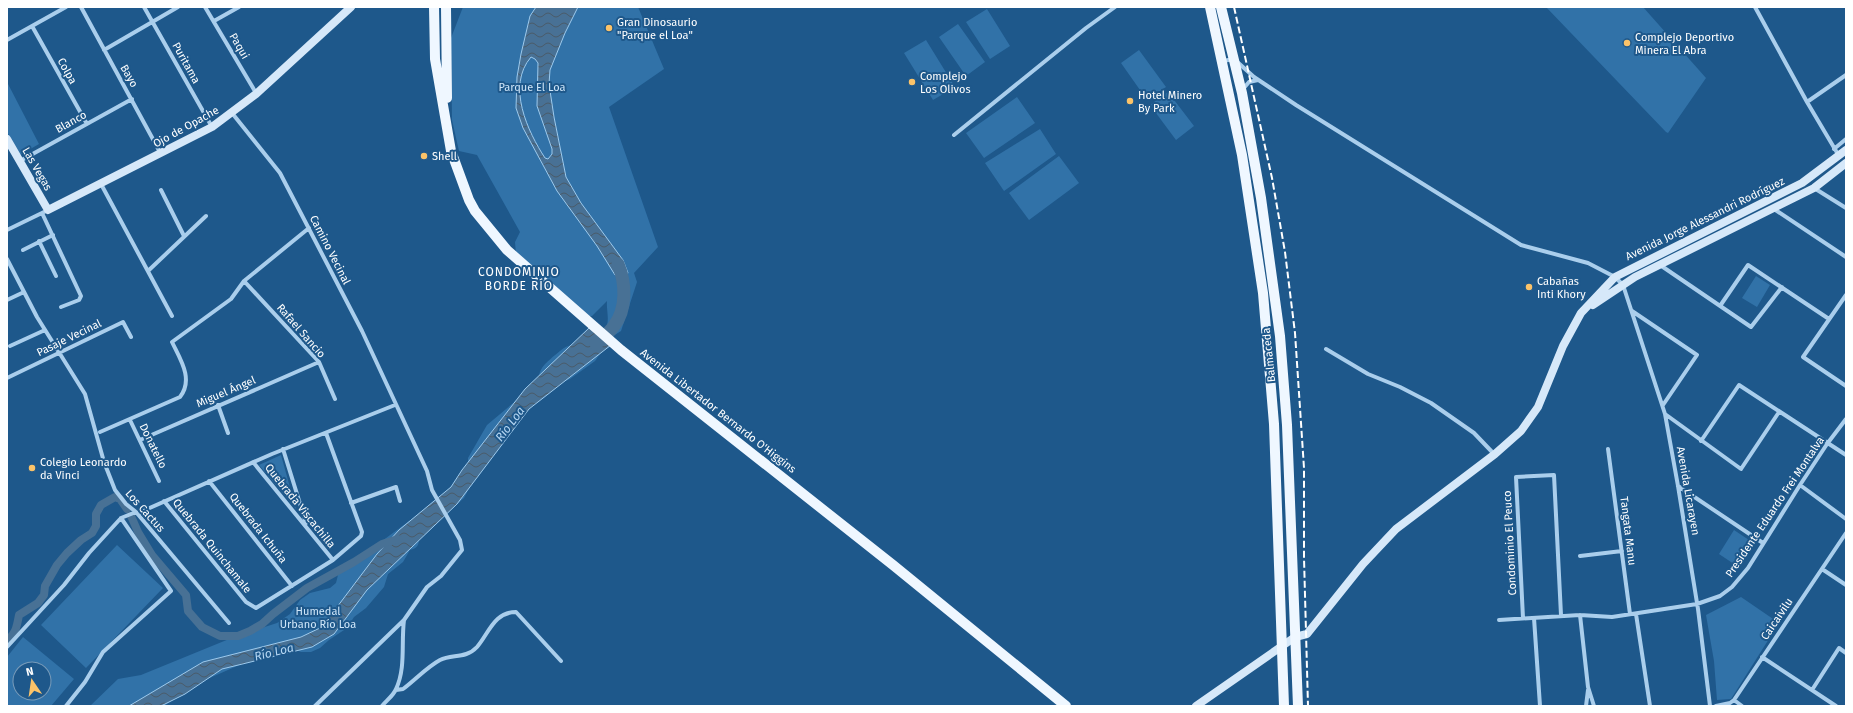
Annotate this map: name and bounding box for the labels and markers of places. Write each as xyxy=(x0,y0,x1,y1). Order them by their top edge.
place label: Gran Dinosaurio "Parque el Loa" xyxy=(617,16,697,42)
marker: Gran Dinosaurio "Parque el Loa" xyxy=(604,23,614,33)
place label: Complejo Deportivo Minera El Abra xyxy=(1635,31,1734,57)
marker: Complejo Deportivo Minera El Abra xyxy=(1622,38,1632,48)
place label: Complejo Los Olivos xyxy=(920,70,971,96)
marker: Complejo Los Olivos xyxy=(907,77,917,87)
place label: Hotel Minero By Park xyxy=(1138,89,1202,115)
marker: Hotel Minero By Park xyxy=(1125,96,1135,106)
place label: Shell xyxy=(432,150,457,163)
marker: Shell xyxy=(419,151,429,161)
place label: Cabañas Inti Khory xyxy=(1537,275,1586,301)
marker: Cabañas Inti Khory xyxy=(1524,282,1534,292)
place label: Colegio Leonardo da Vinci xyxy=(40,456,127,482)
marker: Colegio Leonardo da Vinci xyxy=(27,463,37,473)

